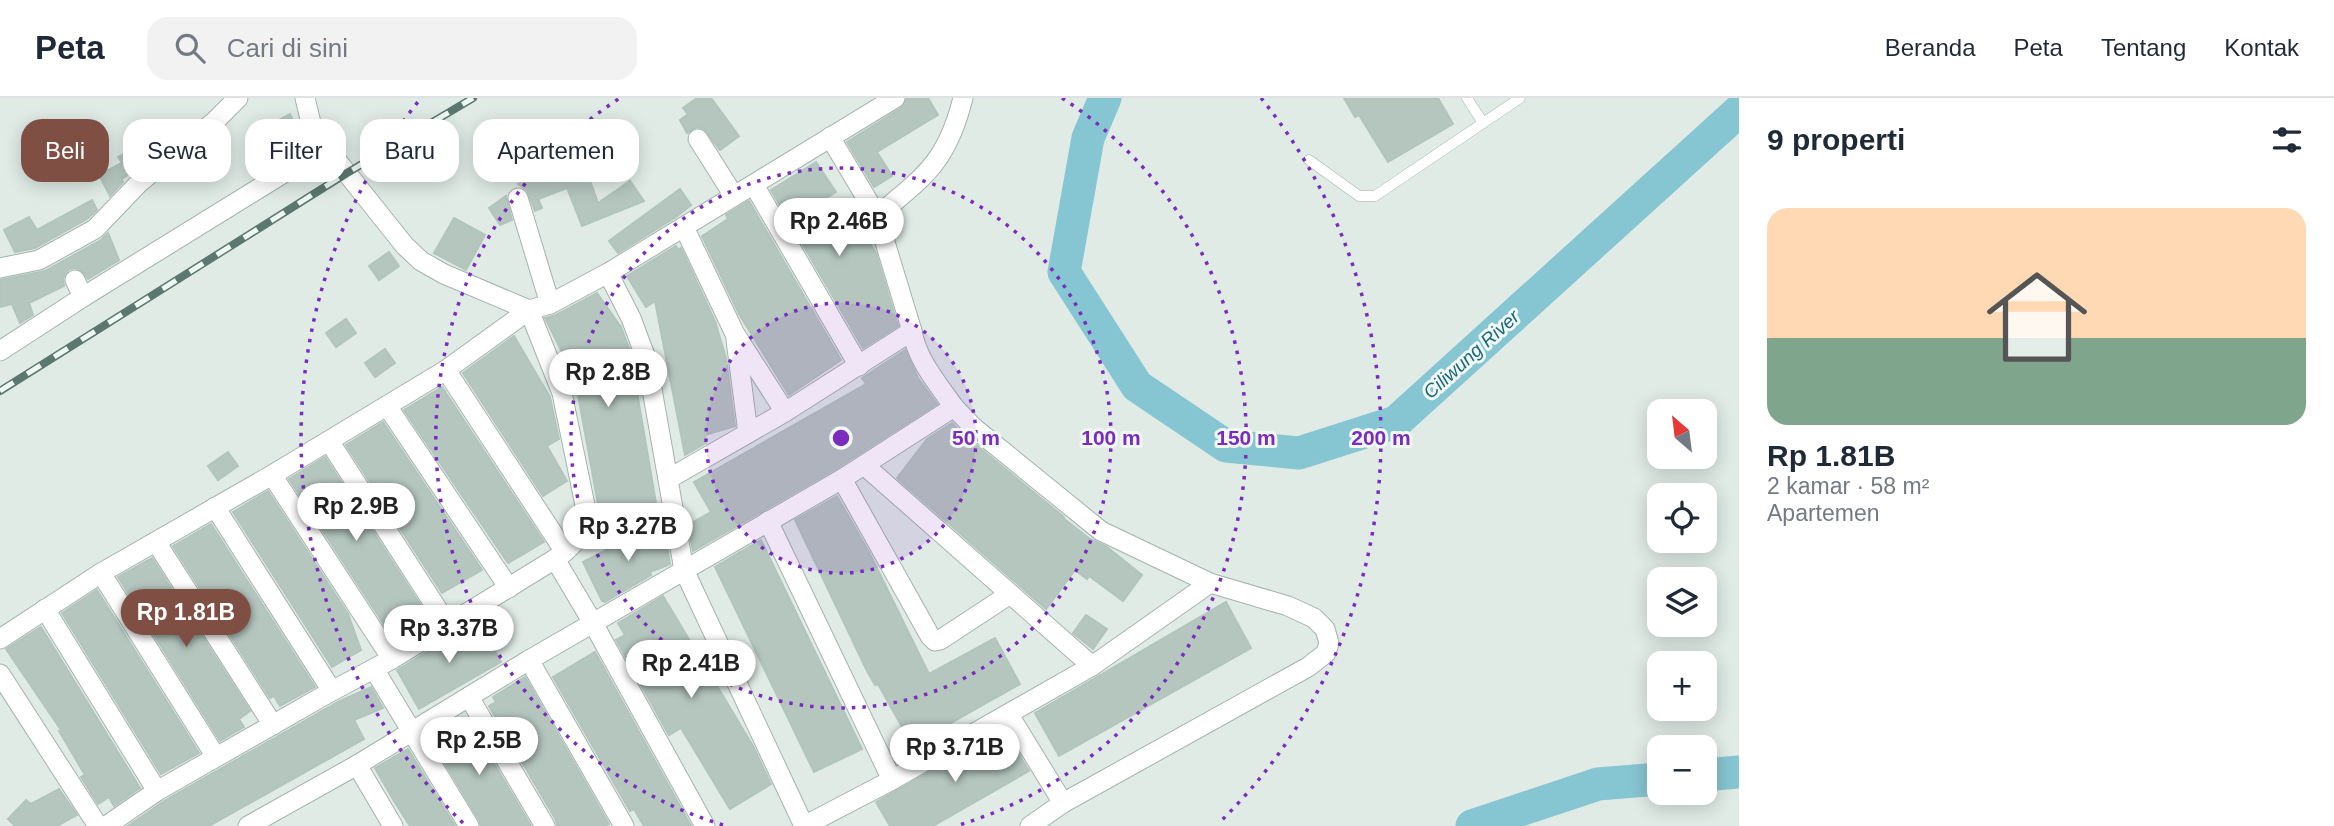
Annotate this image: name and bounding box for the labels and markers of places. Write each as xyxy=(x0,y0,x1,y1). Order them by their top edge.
pin: Rp 2.46B xyxy=(767,198,911,258)
pin: Rp 2.8B xyxy=(543,350,673,409)
centre of rings xyxy=(829,426,853,450)
pin: Rp 2.9B xyxy=(291,484,421,543)
pin: Rp 3.27B xyxy=(556,504,700,563)
pin: Rp 1.81B xyxy=(114,589,258,649)
pin: Rp 3.37B xyxy=(377,606,521,665)
pin: Rp 2.41B xyxy=(619,640,763,700)
pin: Rp 2.5B xyxy=(414,718,544,777)
pin: Rp 3.71B xyxy=(883,724,1027,784)

